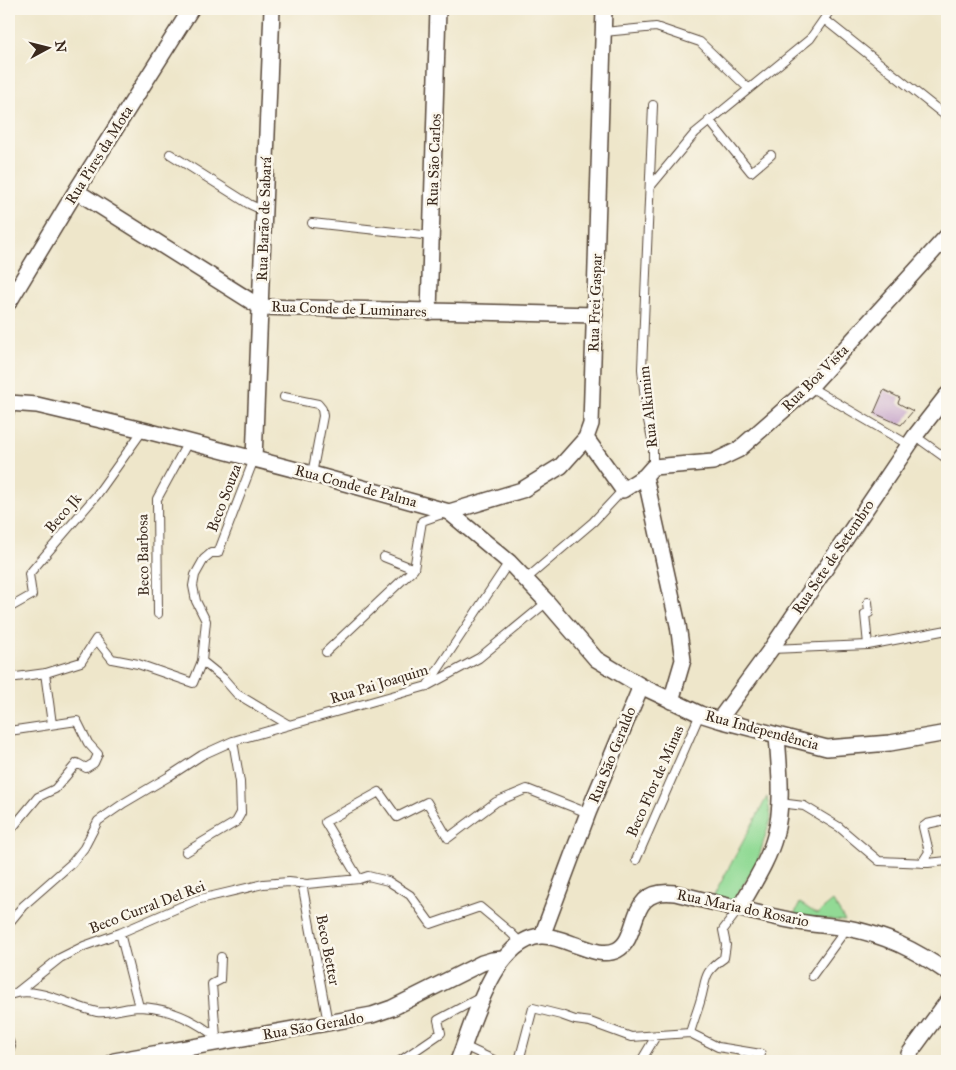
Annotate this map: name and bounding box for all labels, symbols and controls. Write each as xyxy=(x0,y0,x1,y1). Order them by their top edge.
north arrow xyxy=(22,22,72,72)
text: N xyxy=(51,40,70,54)
street label: Rua Pires da Mota xyxy=(61,102,137,208)
street label: Rua São Carlos xyxy=(423,113,445,207)
street label: Rua Barão de Sabará xyxy=(253,156,275,282)
street label: Rua Frei Gaspar xyxy=(584,253,606,353)
street label: Rua Conde de Luminares xyxy=(271,297,427,321)
street label: Rua Boa Vista xyxy=(778,340,853,415)
street label: Rua Alkimim xyxy=(635,365,661,449)
street label: Beco Souza xyxy=(203,461,245,534)
street label: Rua Conde de Palma xyxy=(293,461,420,511)
street label: Beco Jk xyxy=(41,490,86,537)
street label: Rua Sete de Setembro xyxy=(788,496,878,618)
street label: Beco Barbosa xyxy=(133,513,153,596)
street label: Rua Pai Joaquim xyxy=(328,660,431,708)
street label: Rua São Geraldo xyxy=(585,704,640,806)
street label: Rua Independência xyxy=(703,706,821,754)
street label: Beco Flor de Minas xyxy=(622,722,688,840)
street label: Beco Curral Del Rei xyxy=(86,877,208,937)
street label: Rua Maria do Rosario xyxy=(675,885,811,931)
street label: Beco Better xyxy=(312,913,344,987)
street label: Rua São Geraldo xyxy=(261,1008,365,1044)

